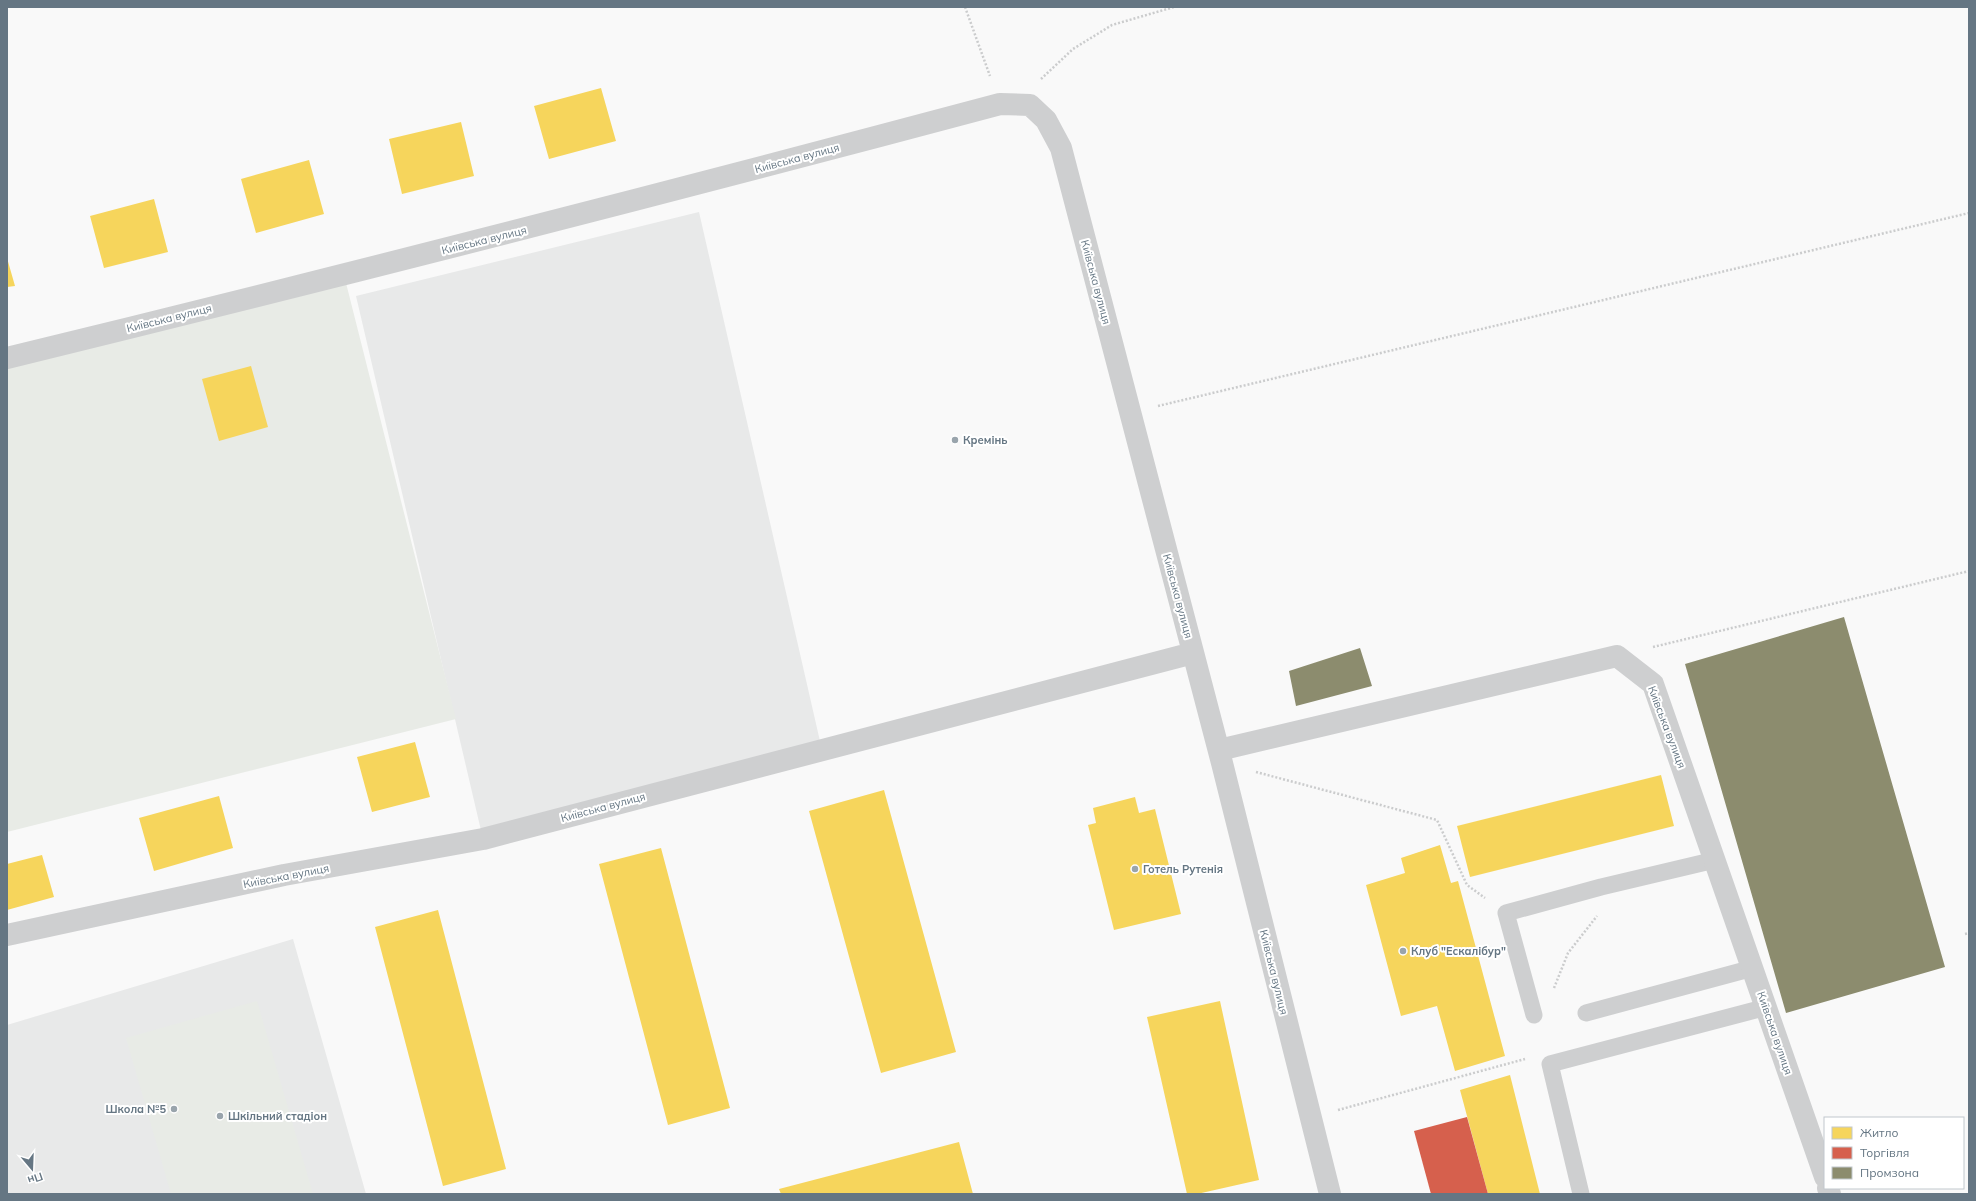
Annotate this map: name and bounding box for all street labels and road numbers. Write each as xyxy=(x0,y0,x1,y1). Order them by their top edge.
street label: Київська вулиця xyxy=(753,140,841,176)
street label: Київська вулиця xyxy=(440,223,528,257)
street label: Київська вулиця xyxy=(1078,238,1114,326)
street label: Київська вулиця xyxy=(125,301,213,335)
street label: Київська вулиця xyxy=(1160,552,1196,640)
street label: Київська вулиця xyxy=(1645,684,1689,770)
street label: Київська вулиця xyxy=(559,789,647,825)
street label: Київська вулиця xyxy=(242,861,330,891)
street label: Київська вулиця xyxy=(1257,928,1291,1016)
street label: Київська вулиця xyxy=(1754,989,1796,1077)

